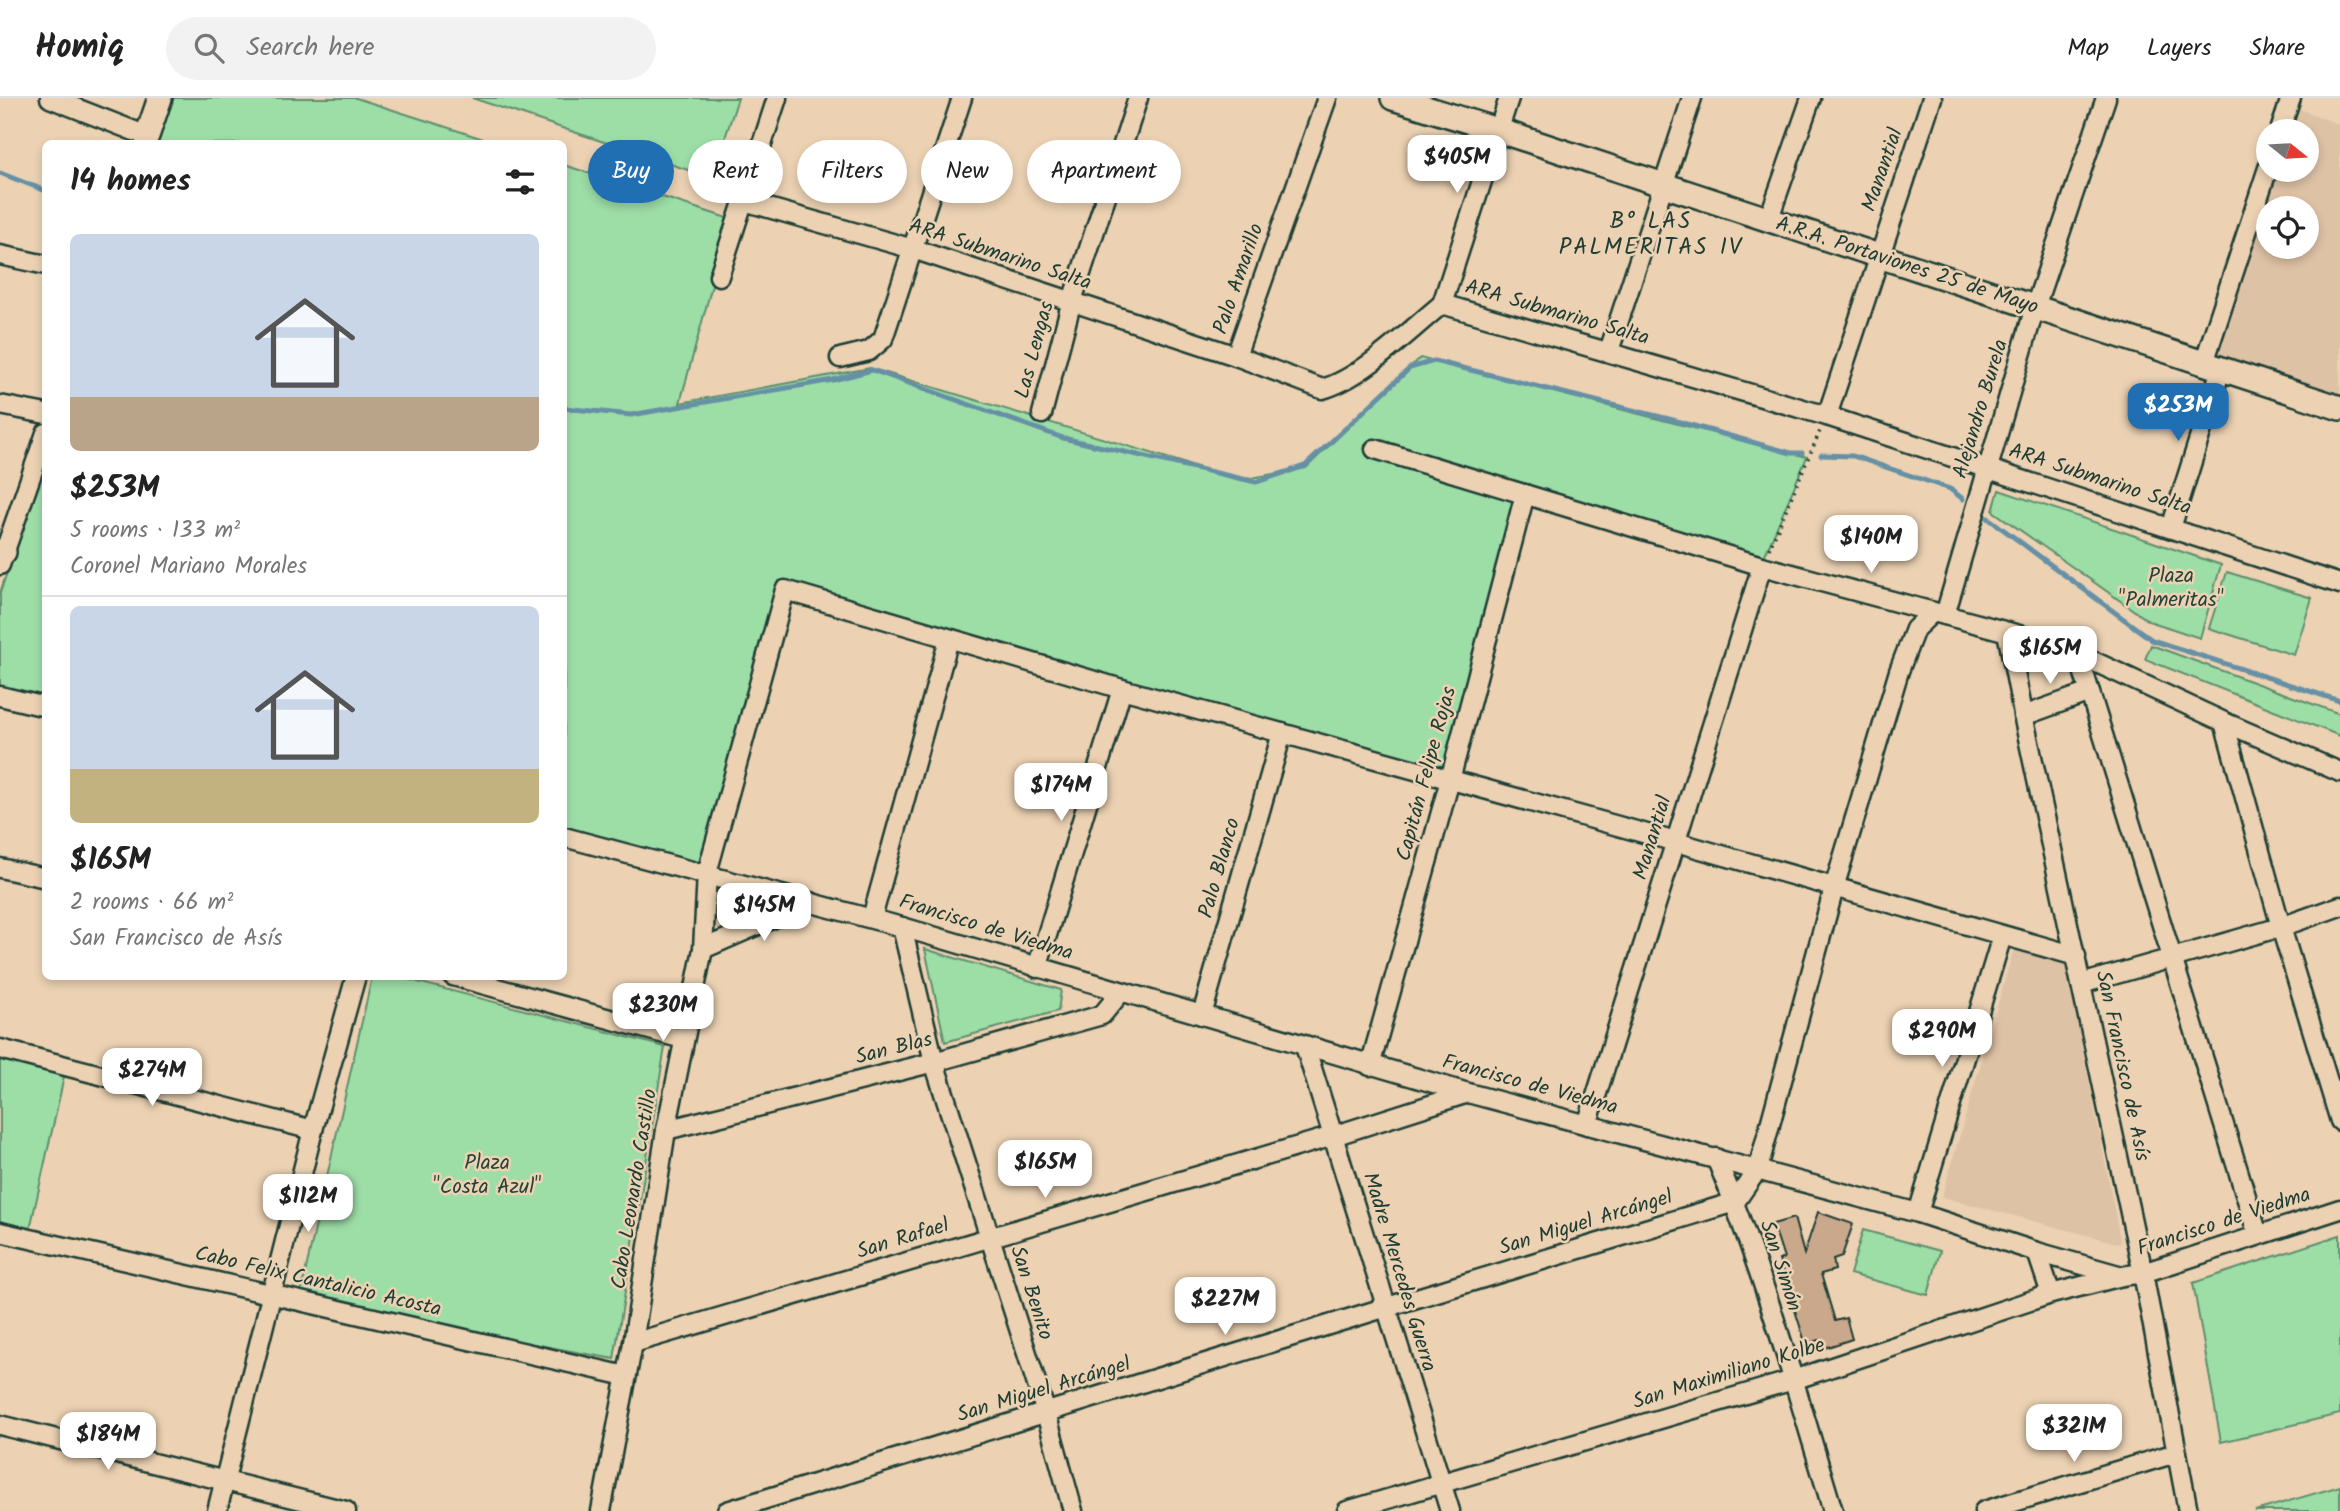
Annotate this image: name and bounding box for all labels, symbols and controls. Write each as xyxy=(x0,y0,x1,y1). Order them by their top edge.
search box xyxy=(166,17,656,80)
text: Homiq xyxy=(35,22,124,75)
text: Search here xyxy=(246,27,374,69)
icon: search xyxy=(190,29,228,67)
text: Map xyxy=(2067,29,2109,68)
text: Layers xyxy=(2147,29,2211,68)
text: Share xyxy=(2249,29,2305,68)
north arrow xyxy=(2256,119,2319,182)
map controls xyxy=(2256,119,2319,259)
street label: Manantial xyxy=(1853,124,1913,216)
pin: $405M xyxy=(1408,136,1506,195)
chip: Buy xyxy=(588,140,674,203)
chip: Rent xyxy=(688,140,783,203)
chip: Filters xyxy=(797,140,907,203)
chip: New xyxy=(921,140,1013,203)
chip: Apartment xyxy=(1027,140,1181,203)
text: $405M xyxy=(1424,140,1490,176)
text: 14 homes xyxy=(70,158,191,206)
icon: filters xyxy=(501,163,539,201)
button: locate xyxy=(2256,196,2319,259)
district label: B° LAS PALMERITAS IV xyxy=(1559,204,1743,266)
street label: A.R.A. Portaviones 25 de Mayo xyxy=(1771,208,2043,324)
street label: ARA Submarino Salta xyxy=(904,210,1096,300)
street label: Palo Amarillo xyxy=(1205,219,1273,339)
street label: ARA Submarino Salta xyxy=(1461,271,1653,355)
icon: home xyxy=(242,280,368,406)
street label: Las Lengas xyxy=(1006,298,1064,402)
street label: Alejandro Burela xyxy=(1944,335,2018,483)
pin: $253M xyxy=(2129,384,2227,443)
text: $253M xyxy=(2144,388,2212,424)
street label: ARA Submarino Salta xyxy=(2004,435,2196,525)
text: $253M xyxy=(70,465,160,513)
text: 5 rooms · 133 m² xyxy=(70,513,240,549)
pin: $140M xyxy=(1822,516,1920,575)
text: $140M xyxy=(1840,520,1902,556)
text: Coronel Mariano Morales xyxy=(70,549,307,585)
park label: Plaza "Palmeritas" xyxy=(2118,560,2224,617)
pin: $165M xyxy=(2001,626,2099,686)
text: $165M xyxy=(2019,631,2081,667)
icon: home xyxy=(242,652,368,778)
street label: Capitán Felipe Rojas xyxy=(1388,683,1466,865)
pin: $174M xyxy=(1012,764,1110,823)
text: $174M xyxy=(1030,768,1092,804)
street label: Manantial xyxy=(1625,792,1681,884)
street label: Palo Blanco xyxy=(1190,814,1250,922)
text: $165M xyxy=(70,837,151,885)
pin: $145M xyxy=(715,884,813,943)
text: 2 rooms · 66 m² xyxy=(70,885,233,921)
street label: Francisco de Viedma xyxy=(895,886,1077,970)
text: $145M xyxy=(733,888,795,924)
text: San Francisco de Asís xyxy=(70,921,283,957)
street label: San Francisco de Asís xyxy=(2086,968,2158,1164)
pin: $230M xyxy=(614,984,712,1043)
text: $230M xyxy=(629,988,697,1024)
pin: $290M xyxy=(1893,1010,1991,1069)
text: $290M xyxy=(1908,1014,1976,1050)
street label: San Blas xyxy=(852,1024,936,1074)
street label: Francisco de Viedma xyxy=(1439,1046,1621,1124)
pin: $274M xyxy=(103,1048,201,1108)
text: $274M xyxy=(118,1053,186,1089)
street label: Cabo Leonardo Castillo xyxy=(603,1086,667,1292)
pin: $165M xyxy=(996,1140,1094,1200)
text: $165M xyxy=(1014,1145,1076,1181)
park label: Plaza "Costa Azul" xyxy=(433,1147,541,1204)
street label: Madre Mercedes Guerra xyxy=(1353,1168,1445,1376)
pin: $112M xyxy=(259,1174,357,1234)
street label: Francisco de Viedma xyxy=(2133,1178,2315,1266)
text: $112M xyxy=(279,1179,337,1215)
street label: San Miguel Arcángel xyxy=(1495,1181,1677,1265)
street label: San Rafael xyxy=(853,1209,953,1269)
street label: San Simón xyxy=(1750,1216,1810,1316)
street label: Cabo Felix Cantalicio Acosta xyxy=(192,1238,444,1326)
street label: San Benito xyxy=(1000,1242,1062,1344)
pin: $227M xyxy=(1176,1278,1274,1337)
text: $227M xyxy=(1191,1282,1259,1318)
street label: San Maximiliano Kolbe xyxy=(1629,1329,1830,1419)
street label: San Miguel Arcángel xyxy=(953,1348,1135,1432)
pin: $321M xyxy=(2025,1404,2123,1464)
text: $321M xyxy=(2042,1409,2106,1445)
pin: $184M xyxy=(59,1412,157,1472)
text: $184M xyxy=(76,1417,140,1453)

